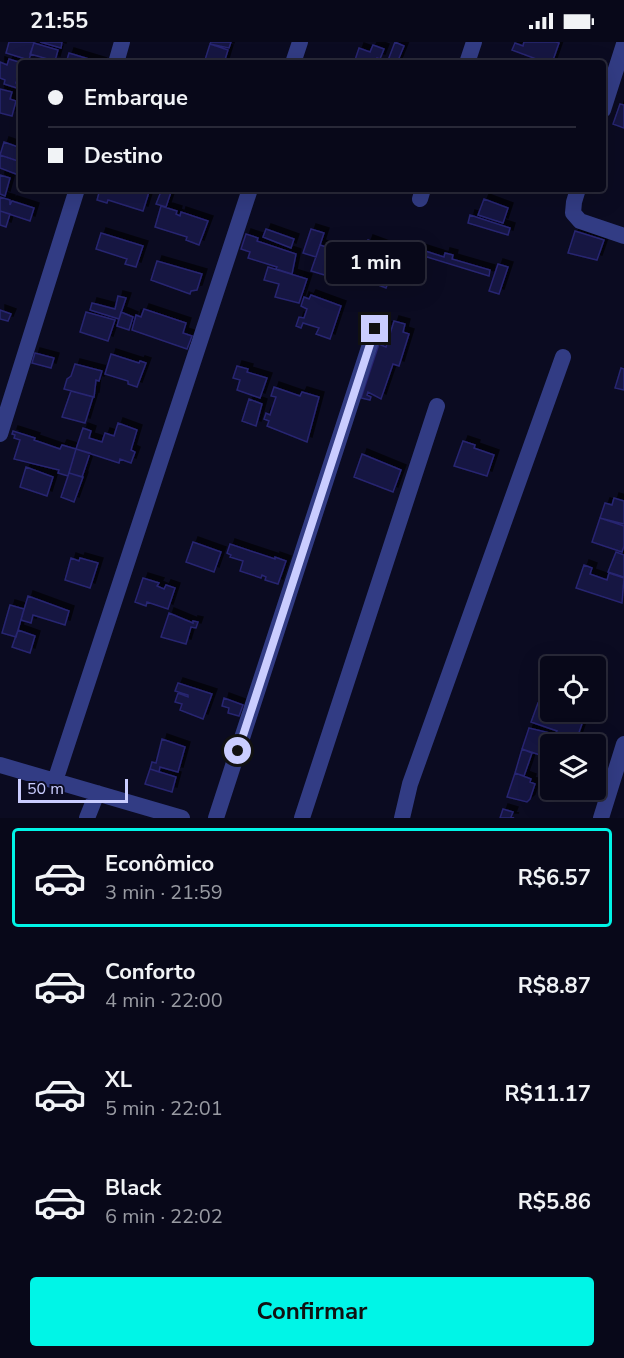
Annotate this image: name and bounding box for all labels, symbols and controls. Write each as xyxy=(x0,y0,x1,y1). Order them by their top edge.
text: 21:55 xyxy=(30,6,88,36)
text: Embarque xyxy=(84,83,188,113)
text: Destino xyxy=(84,141,163,171)
callout: 1 min xyxy=(326,242,424,284)
text: 1 min xyxy=(350,249,401,276)
route end xyxy=(361,315,388,342)
map controls xyxy=(540,656,606,800)
button: locate xyxy=(540,656,606,722)
button: layers xyxy=(540,734,606,800)
route start xyxy=(224,737,251,764)
scale bar xyxy=(18,776,128,804)
text: 50 m xyxy=(27,778,64,800)
text: Econômico xyxy=(105,849,214,879)
icon: car xyxy=(33,851,87,905)
text: R$6.57 xyxy=(518,863,591,893)
text: 3 min · 21:59 xyxy=(105,879,223,906)
text: Conforto xyxy=(105,957,195,987)
icon: car xyxy=(33,959,87,1013)
text: R$8.87 xyxy=(518,971,591,1001)
text: 4 min · 22:00 xyxy=(105,987,223,1014)
text: XL xyxy=(105,1065,132,1095)
icon: car xyxy=(33,1067,87,1121)
text: R$11.17 xyxy=(504,1079,591,1109)
text: 5 min · 22:01 xyxy=(105,1095,223,1122)
text: Black xyxy=(105,1173,161,1203)
icon: car xyxy=(33,1175,87,1229)
text: R$5.86 xyxy=(518,1187,591,1217)
text: 6 min · 22:02 xyxy=(105,1203,223,1230)
button: Confirmar xyxy=(30,1277,594,1346)

